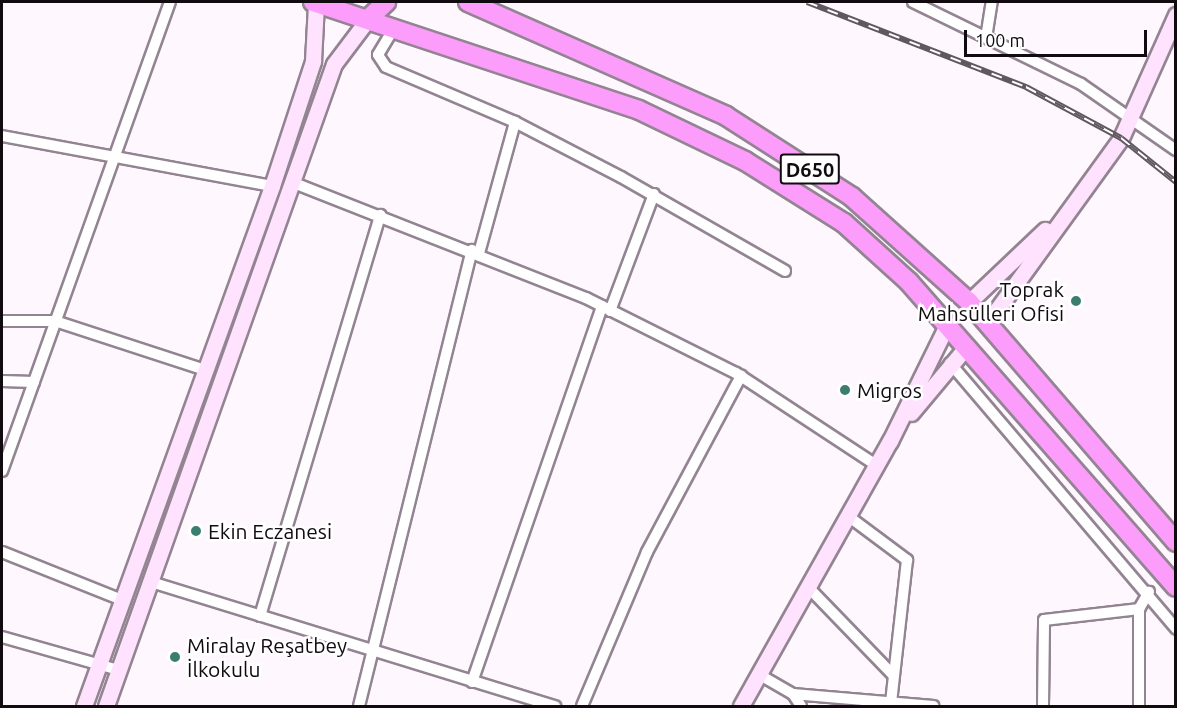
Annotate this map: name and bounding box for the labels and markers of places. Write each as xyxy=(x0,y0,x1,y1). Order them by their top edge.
place label: Toprak Mahsülleri Ofisi xyxy=(918,276,1064,326)
marker: Toprak Mahsülleri Ofisi xyxy=(1069,294,1083,308)
place label: Migros xyxy=(857,377,922,403)
marker: Migros xyxy=(838,383,852,397)
place label: Ekin Eczanesi xyxy=(208,518,332,544)
marker: Ekin Eczanesi xyxy=(189,524,203,538)
place label: Miralay Reşatbey İlkokulu xyxy=(187,632,347,682)
marker: Miralay Reşatbey İlkokulu xyxy=(168,650,182,664)

